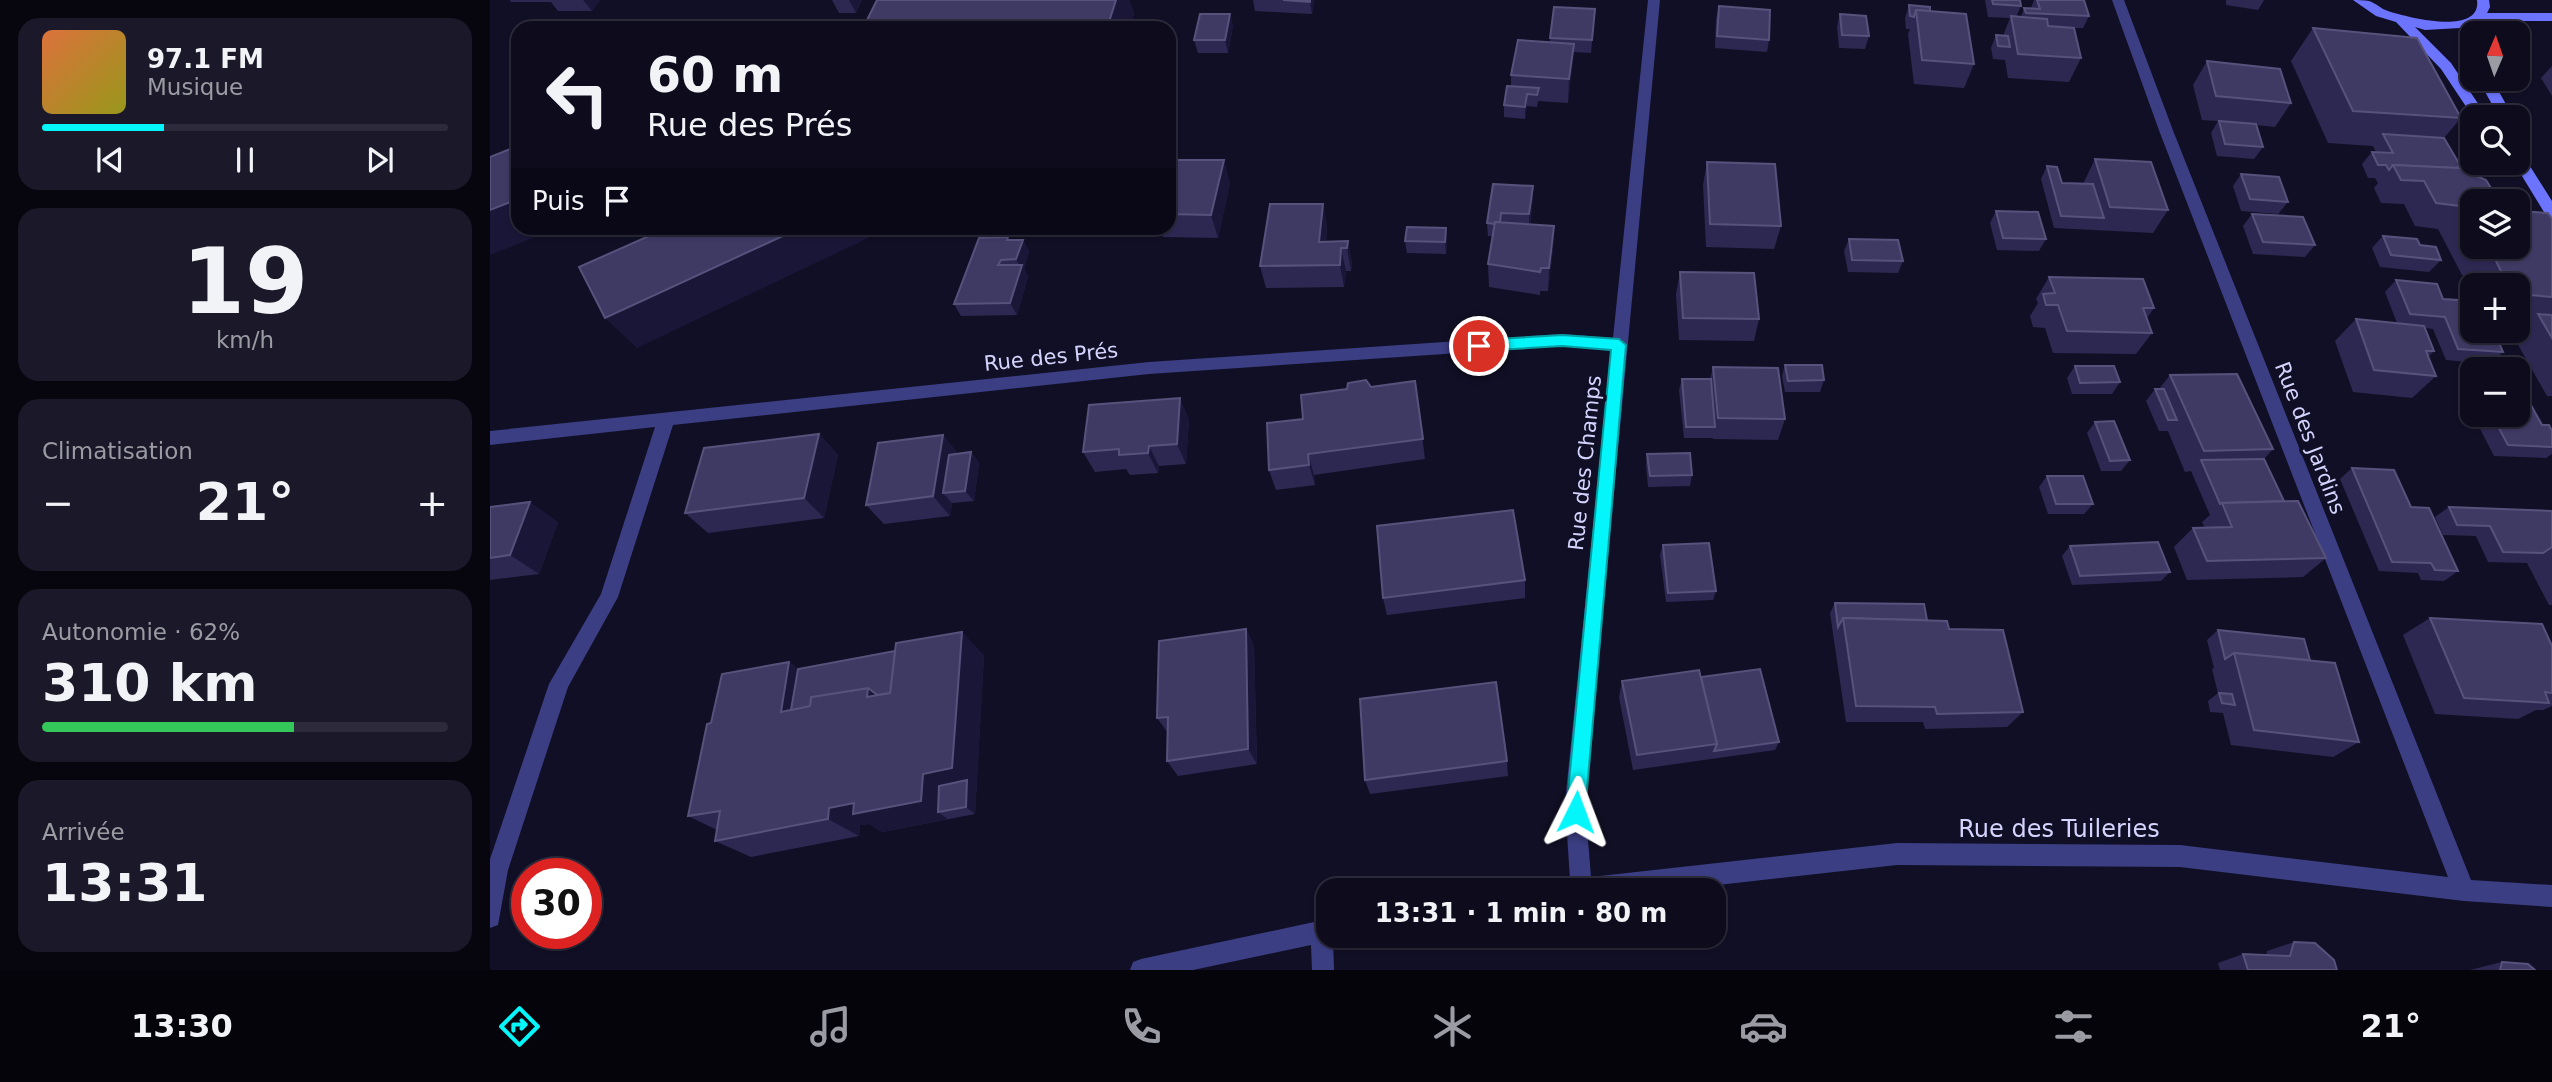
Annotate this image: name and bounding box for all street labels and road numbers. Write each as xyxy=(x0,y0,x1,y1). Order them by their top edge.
street label: Rue des Prés xyxy=(983,338,1119,376)
street label: Rue des Jardins xyxy=(2270,358,2350,518)
street label: Rue des Champs xyxy=(1564,374,1606,552)
street label: Rue des Tuileries xyxy=(1958,815,2160,843)

